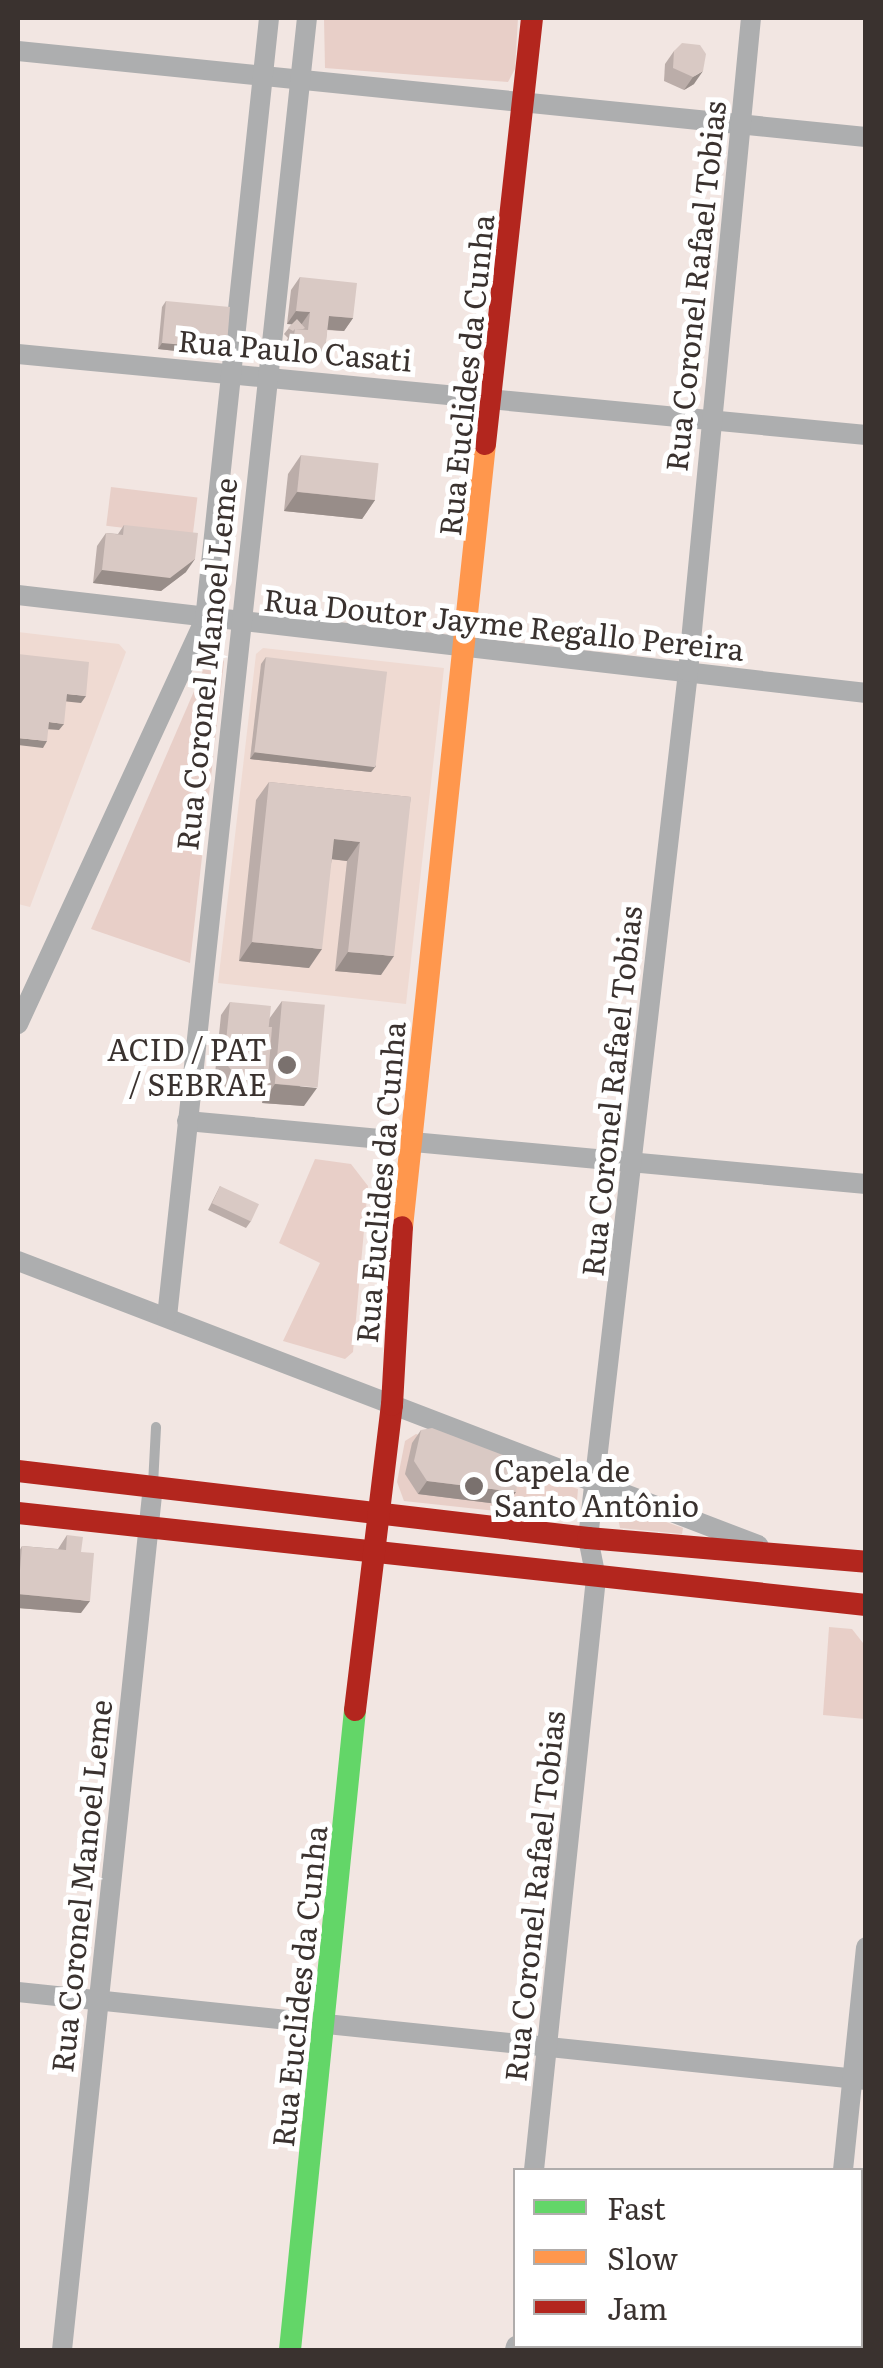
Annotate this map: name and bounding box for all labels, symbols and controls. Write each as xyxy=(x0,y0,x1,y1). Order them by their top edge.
street label: Rua Coronel Rafael Tobias xyxy=(657,99,731,473)
street label: Rua Euclides da Cunha xyxy=(430,213,500,537)
street label: Rua Paulo Casati xyxy=(176,321,414,377)
street label: Rua Coronel Manoel Leme xyxy=(168,476,242,852)
street label: Rua Doutor Jayme Regallo Pereira xyxy=(262,580,746,666)
street label: Rua Coronel Rafael Tobias xyxy=(573,904,647,1278)
street label: Rua Euclides da Cunha xyxy=(347,1020,411,1344)
place label: ACID / PAT / SEBRAE xyxy=(107,1030,267,1100)
marker: ACID / PAT / SEBRAE xyxy=(276,1054,298,1076)
place label: Capela de Santo Antônio xyxy=(494,1451,699,1522)
marker: Capela de Santo Antônio xyxy=(463,1475,485,1497)
street label: Rua Coronel Manoel Leme xyxy=(43,1698,117,2074)
street label: Rua Coronel Rafael Tobias xyxy=(496,1709,570,2083)
street label: Rua Euclides da Cunha xyxy=(263,1824,333,2148)
legend xyxy=(513,2168,863,2348)
text: Fast xyxy=(607,2185,666,2229)
text: Slow xyxy=(607,2235,678,2279)
text: Jam xyxy=(607,2285,667,2329)

